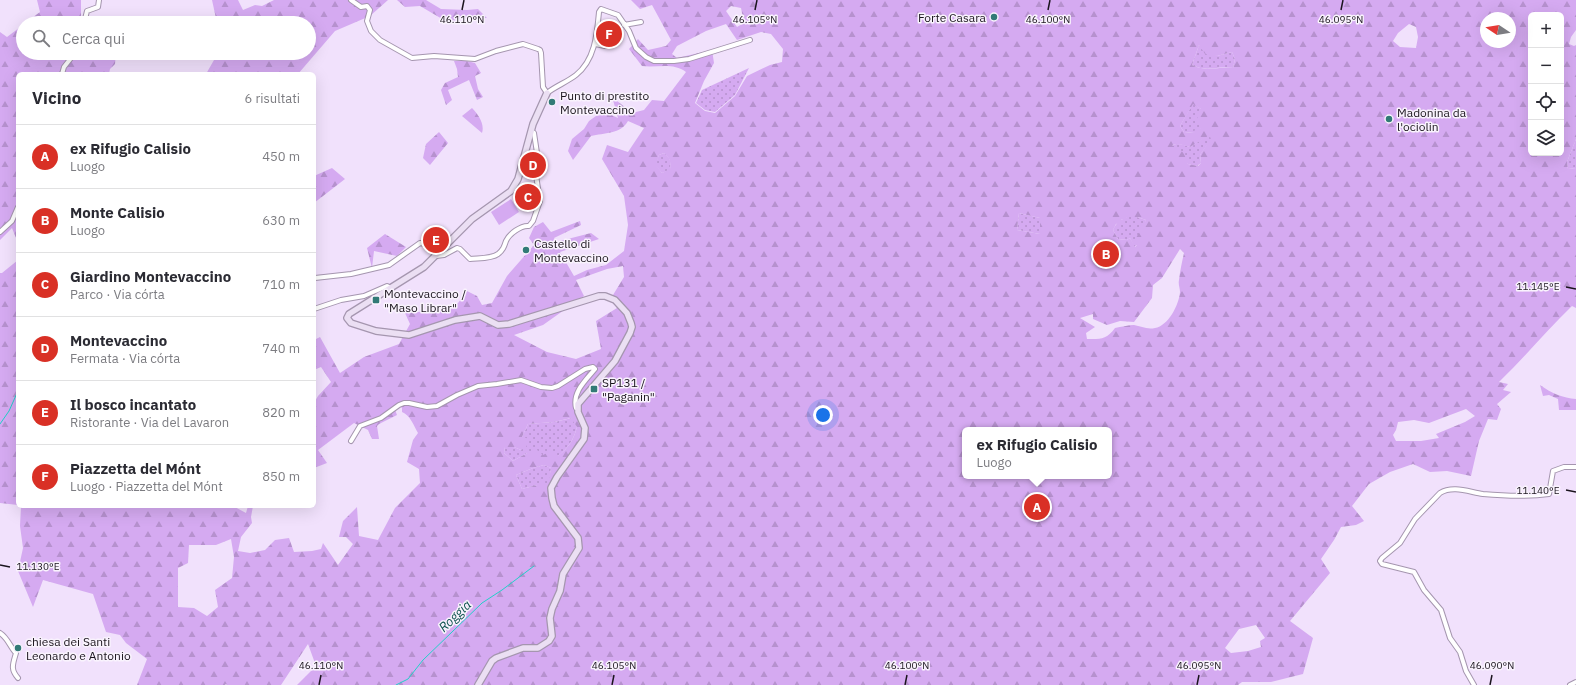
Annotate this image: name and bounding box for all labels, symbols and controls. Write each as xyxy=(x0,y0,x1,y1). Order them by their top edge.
place label: Forte Casara xyxy=(918,10,987,25)
marker: Forte Casara xyxy=(989,12,999,22)
north arrow xyxy=(1480,12,1516,48)
map controls xyxy=(1528,12,1564,156)
button: + xyxy=(1528,12,1564,48)
text: 46.110°N xyxy=(440,13,484,26)
text: 46.105°N xyxy=(733,13,777,26)
text: 46.100°N xyxy=(1026,13,1070,26)
text: 46.095°N xyxy=(1319,13,1363,26)
search box xyxy=(16,16,316,60)
pin: F xyxy=(596,19,622,49)
icon: search xyxy=(30,27,52,49)
text: Cerca qui xyxy=(62,29,125,48)
button: − xyxy=(1528,48,1564,84)
button: locate xyxy=(1528,84,1564,120)
text: Vicino xyxy=(32,87,81,109)
place label: Punto di prestito Montevaccino xyxy=(560,88,649,117)
text: 6 risultati xyxy=(245,90,300,107)
marker: Punto di prestito Montevaccino xyxy=(547,97,557,107)
place label: Madonina da l'ociolin xyxy=(1397,105,1467,134)
marker: Madonina da l'ociolin xyxy=(1384,114,1394,124)
button: layers xyxy=(1528,120,1564,156)
text: ex Rifugio Calisio xyxy=(70,139,191,158)
text: A xyxy=(41,148,49,165)
text: 450 m xyxy=(262,148,300,165)
pin: D xyxy=(520,150,546,180)
text: Luogo xyxy=(70,158,105,175)
pin: C xyxy=(515,182,541,212)
text: Monte Calisio xyxy=(70,203,165,222)
text: B xyxy=(41,212,49,229)
text: 630 m xyxy=(262,212,300,229)
text: Luogo xyxy=(70,222,105,239)
pin: E xyxy=(423,225,449,255)
place label: Castello di Montevaccino xyxy=(534,236,609,265)
pin: B xyxy=(1093,239,1119,269)
marker: Castello di Montevaccino xyxy=(521,245,531,255)
text: Giardino Montevaccino xyxy=(70,267,231,286)
text: C xyxy=(41,276,49,293)
text: 710 m xyxy=(262,276,300,293)
text: 11.145°E xyxy=(1516,280,1560,293)
text: Parco · Via córta xyxy=(70,286,165,303)
place label: Montevaccino / "Maso Librar" xyxy=(384,286,467,315)
marker: Montevaccino / "Maso Librar" xyxy=(371,295,381,305)
text: Montevaccino xyxy=(70,331,167,350)
text: D xyxy=(40,340,50,357)
text: 740 m xyxy=(262,340,300,357)
text: Fermata · Via córta xyxy=(70,350,180,367)
place label: SP131 / "Paganin" xyxy=(602,375,655,404)
marker: SP131 / "Paganin" xyxy=(589,384,599,394)
text: Il bosco incantato xyxy=(70,395,196,414)
text: E xyxy=(41,404,49,421)
text: 820 m xyxy=(262,404,300,421)
your location xyxy=(813,405,833,425)
text: Ristorante · Via del Lavaron xyxy=(70,414,229,431)
popup xyxy=(962,427,1112,479)
text: ex Rifugio Calisio xyxy=(977,435,1097,454)
text: Luogo xyxy=(977,454,1012,471)
text: Piazzetta del Mónt xyxy=(70,459,201,478)
text: F xyxy=(41,468,49,485)
text: 850 m xyxy=(262,468,300,485)
text: Luogo · Piazzetta del Mónt xyxy=(70,478,223,495)
text: 11.140°E xyxy=(1516,484,1560,497)
pin: A xyxy=(1024,492,1050,522)
text: 11.130°E xyxy=(16,560,60,573)
water label: Roggia xyxy=(435,596,475,636)
place label: chiesa dei Santi Leonardo e Antonio xyxy=(26,634,131,663)
marker: chiesa dei Santi Leonardo e Antonio xyxy=(13,643,23,653)
text: 46.110°N xyxy=(299,659,343,672)
text: 46.105°N xyxy=(592,659,636,672)
text: 46.100°N xyxy=(885,659,929,672)
text: 46.095°N xyxy=(1177,659,1221,672)
text: 46.090°N xyxy=(1470,659,1514,672)

